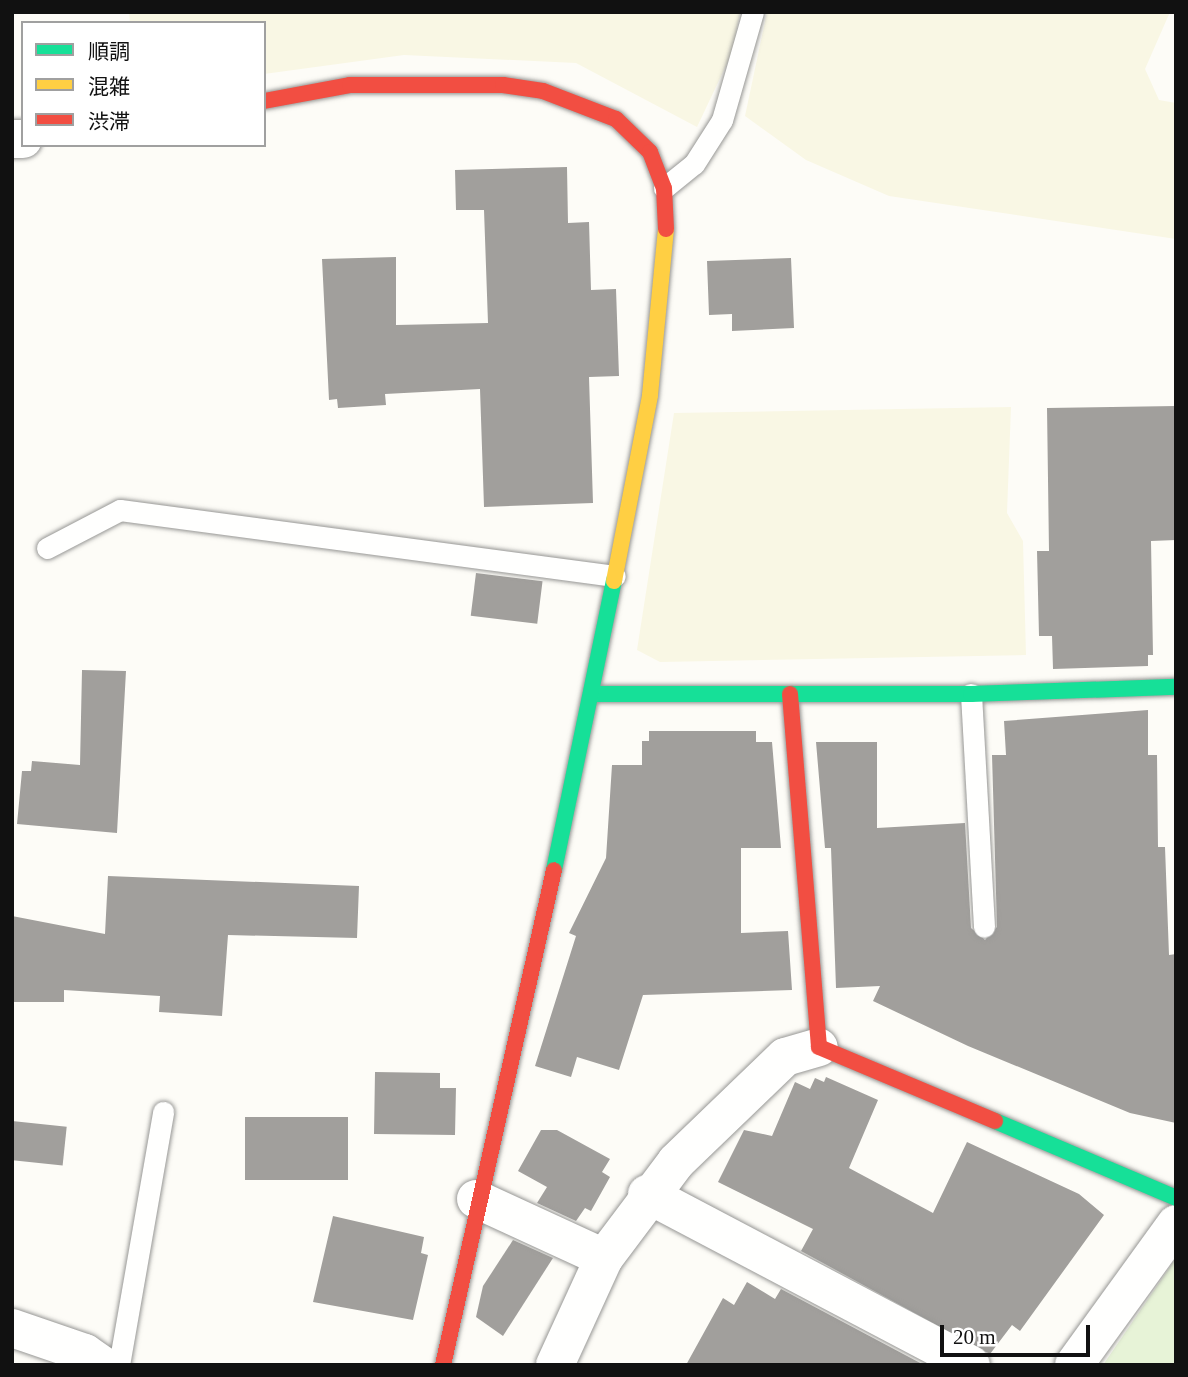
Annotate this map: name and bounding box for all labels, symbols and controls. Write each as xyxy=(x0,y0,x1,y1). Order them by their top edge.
legend xyxy=(21,21,266,147)
text: 順調 xyxy=(88,40,130,64)
text: 混雑 xyxy=(88,75,130,99)
text: 渋滞 xyxy=(88,110,130,134)
scale bar xyxy=(943,1310,1094,1354)
text: 20 m xyxy=(953,1325,996,1349)

